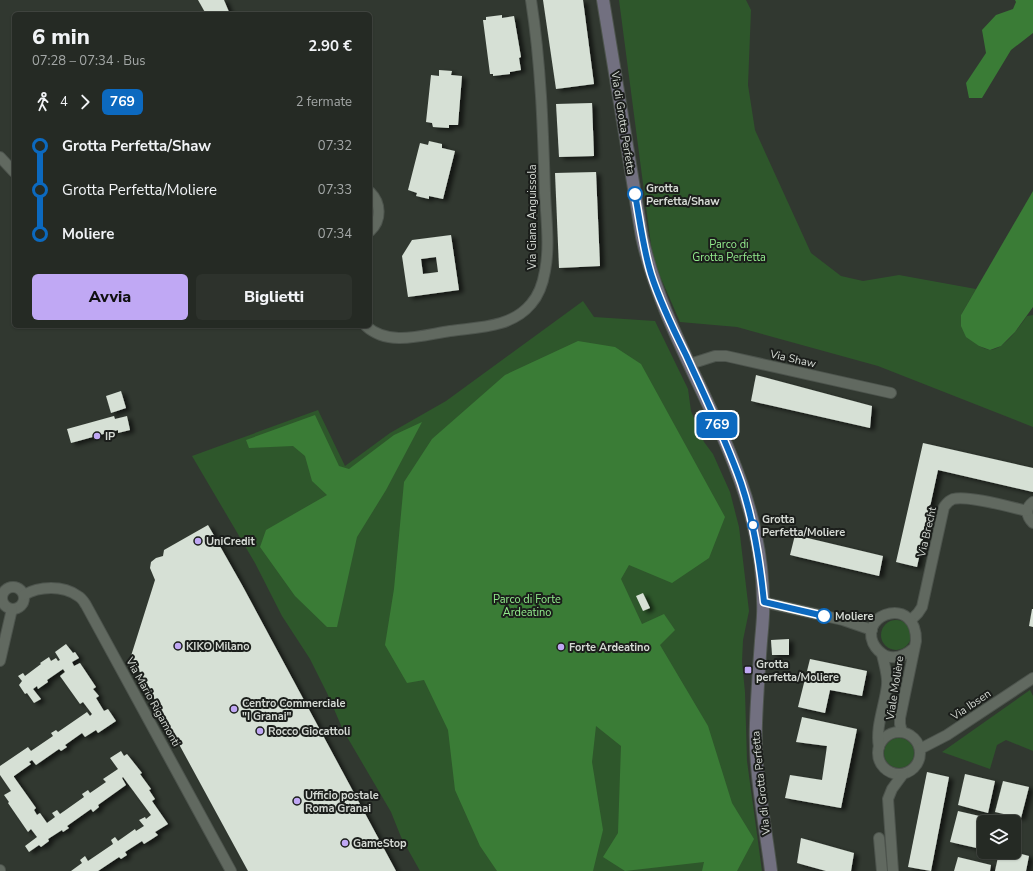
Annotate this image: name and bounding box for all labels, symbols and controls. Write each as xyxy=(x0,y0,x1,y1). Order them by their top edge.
text: 6 min xyxy=(32,22,90,52)
text: 2.90 € xyxy=(308,36,352,56)
text: 07:28 – 07:34 · Bus xyxy=(32,52,146,70)
street label: Via di Grotta Perfetta xyxy=(607,69,639,176)
icon: walk xyxy=(32,91,54,113)
icon: forward xyxy=(74,91,96,113)
text: 769 xyxy=(110,92,135,111)
text: 4 xyxy=(60,93,68,111)
text: 2 fermate xyxy=(296,93,352,111)
text: Grotta Perfetta/Shaw xyxy=(62,136,211,156)
text: 07:32 xyxy=(318,137,352,155)
street label: Via Giana Anguissola xyxy=(525,164,540,271)
text: Grotta Perfetta/Moliere xyxy=(62,180,217,200)
text: 07:33 xyxy=(318,181,352,199)
place label: Grotta Perfetta/Shaw xyxy=(646,181,720,209)
marker: Grotta Perfetta/Shaw xyxy=(627,186,643,202)
text: Moliere xyxy=(62,224,114,244)
text: 07:34 xyxy=(318,225,352,243)
park label: Parco di Grotta Perfetta xyxy=(692,237,766,265)
button: Avvia xyxy=(32,274,188,320)
button: Biglietti xyxy=(196,274,352,320)
street label: Via Shaw xyxy=(768,346,818,372)
line badge: 769 xyxy=(694,412,740,438)
text: 769 xyxy=(704,415,730,434)
place label: IP xyxy=(105,429,115,444)
marker: IP xyxy=(92,431,102,441)
street label: Via Brecht xyxy=(914,505,940,560)
place label: Grotta Perfetta/Moliere xyxy=(762,512,845,540)
marker: Grotta Perfetta/Moliere xyxy=(747,519,759,531)
place label: UniCredit xyxy=(206,534,255,549)
marker: UniCredit xyxy=(193,536,203,546)
park label: Parco di Forte Ardeatino xyxy=(493,592,561,620)
marker: Moliere xyxy=(816,608,832,624)
place label: Moliere xyxy=(835,609,873,624)
place label: KIKO Milano xyxy=(186,639,250,654)
place label: Forte Ardeatino xyxy=(569,640,650,655)
marker: KIKO Milano xyxy=(173,641,183,651)
marker: Forte Ardeatino xyxy=(556,642,566,652)
street label: Via Mario Rigamonti xyxy=(122,654,184,749)
street label: Viale Molière xyxy=(882,655,907,722)
place label: Grotta perfetta/Moliere xyxy=(756,657,839,685)
marker: Grotta perfetta/Moliere xyxy=(743,665,753,675)
street label: Via Ibsen xyxy=(947,686,994,724)
place label: Centro Commerciale "I Granai" xyxy=(242,696,346,724)
marker: Centro Commerciale "I Granai" xyxy=(229,704,239,714)
place label: Rocco Giocattoli xyxy=(268,724,351,739)
marker: Rocco Giocattoli xyxy=(255,726,265,736)
street label: Via di Grotta Perfetta xyxy=(748,730,774,837)
place label: Ufficio postale Roma Granai xyxy=(305,788,379,816)
marker: Ufficio postale Roma Granai xyxy=(292,796,302,806)
map controls xyxy=(977,815,1021,859)
button: layers xyxy=(977,815,1021,859)
place label: GameStop xyxy=(353,836,407,851)
marker: GameStop xyxy=(340,838,350,848)

